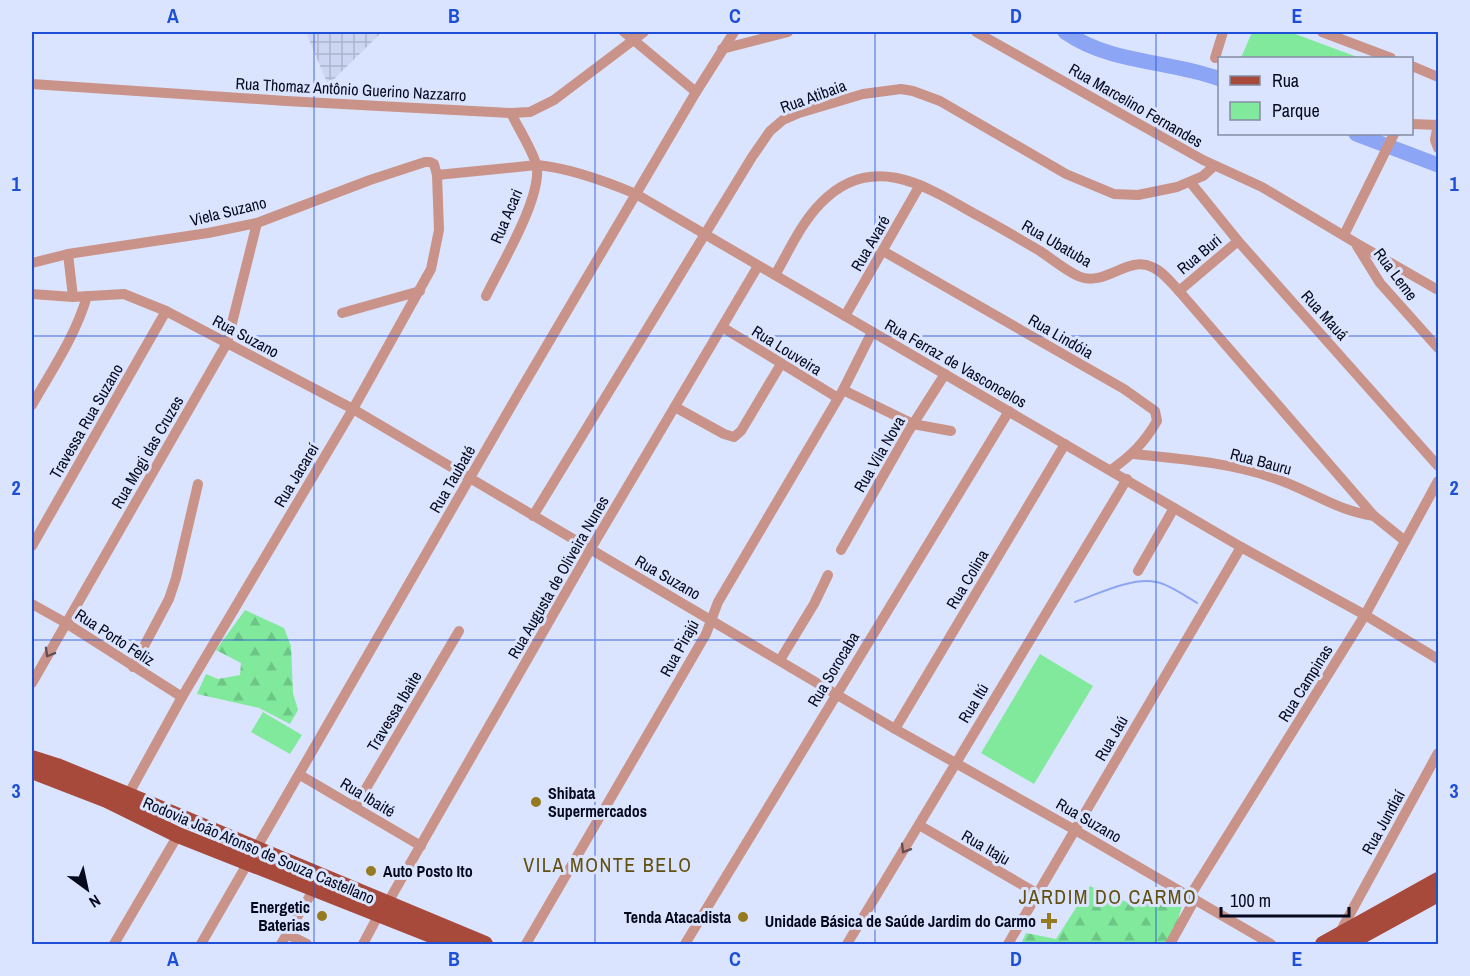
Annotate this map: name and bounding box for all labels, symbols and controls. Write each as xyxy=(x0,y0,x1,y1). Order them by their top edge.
text: A xyxy=(167,2,179,29)
text: B xyxy=(448,2,460,29)
text: C xyxy=(729,2,741,29)
text: D xyxy=(1010,2,1022,29)
text: E xyxy=(1292,2,1303,29)
legend xyxy=(1218,57,1413,135)
street label: Rua Marcelino Fernandes xyxy=(1065,58,1207,152)
text: Rua xyxy=(1272,68,1299,93)
street label: Rua Thomaz Antônio Guerino Nazzarro xyxy=(235,72,467,106)
street label: Rua Atibaia xyxy=(777,74,850,118)
text: Parque xyxy=(1272,98,1320,123)
text: 1 xyxy=(11,170,21,197)
text: 1 xyxy=(1449,170,1459,197)
street label: Rua Acari xyxy=(485,185,527,247)
street label: Viela Suzano xyxy=(188,191,268,231)
street label: Rua Avaré xyxy=(845,211,895,275)
street label: Rua Ubatuba xyxy=(1018,214,1097,272)
street label: Rua Buri xyxy=(1172,229,1226,279)
street label: Rua Leme xyxy=(1369,243,1423,305)
street label: Rua Mauá xyxy=(1297,285,1354,345)
street label: Rua Suzano xyxy=(209,309,283,363)
street label: Rua Lindóia xyxy=(1025,309,1098,364)
street label: Rua Ferraz de Vasconcelos xyxy=(881,313,1031,413)
street label: Rua Louveira xyxy=(748,320,827,381)
street label: Travessa Rua Suzano xyxy=(44,359,128,483)
street label: Rua Mogi das Cruzes xyxy=(106,392,188,512)
street label: Rua Vila Nova xyxy=(848,411,910,496)
street label: Rua Jacareí xyxy=(268,439,324,511)
street label: Rua Taubaté xyxy=(424,441,480,517)
street label: Rua Bauru xyxy=(1228,442,1294,480)
text: 2 xyxy=(11,474,21,501)
text: 2 xyxy=(1449,474,1459,501)
street label: Rua Augusta de Oliveira Nunes xyxy=(502,492,614,662)
street label: Rua Colina xyxy=(941,545,994,613)
street label: Rua Suzano xyxy=(631,549,705,605)
street label: Rua Porto Feliz xyxy=(71,603,159,671)
street label: Rua Pirajú xyxy=(654,616,704,680)
street label: Rua Sorocaba xyxy=(802,627,864,711)
street label: Rua Campinas xyxy=(1272,640,1338,726)
one-way arrow xyxy=(44,647,56,657)
street label: Travessa Ibaite xyxy=(361,667,427,755)
street label: Rua Itú xyxy=(953,679,993,727)
street label: Rua Jaú xyxy=(1089,711,1133,765)
street label: Rua Ibaité xyxy=(336,772,400,822)
text: 3 xyxy=(11,777,21,804)
text: 3 xyxy=(1449,777,1459,804)
place label: Shibata Supermercados xyxy=(548,782,647,822)
street label: Rua Jundiaí xyxy=(1356,785,1410,858)
street label: Rodovia João Afonso de Souza Castellano xyxy=(140,791,378,909)
street label: Rua Suzano xyxy=(1052,792,1126,848)
marker: Shibata Supermercados xyxy=(529,795,543,809)
street label: Rua Itaju xyxy=(958,824,1014,870)
one-way arrow xyxy=(900,843,912,853)
district label: VILA MONTE BELO xyxy=(523,851,693,878)
north arrow xyxy=(57,859,117,919)
place label: Auto Posto Ito xyxy=(383,860,473,882)
marker: Auto Posto Ito xyxy=(364,864,378,878)
scale bar xyxy=(1221,880,1348,918)
district label: JARDIM DO CARMO xyxy=(1019,883,1197,910)
text: 100 m xyxy=(1230,888,1271,913)
text: N xyxy=(85,890,105,913)
place label: Energetic Baterias xyxy=(250,896,310,936)
place label: Tenda Atacadista xyxy=(624,906,732,928)
marker: Energetic Baterias xyxy=(315,909,329,923)
marker: Tenda Atacadista xyxy=(736,910,750,924)
place label: Unidade Básica de Saúde Jardim do Carmo xyxy=(765,910,1036,932)
marker: Unidade Básica de Saúde Jardim do Carmo xyxy=(1040,912,1058,930)
text: A xyxy=(167,945,179,972)
text: B xyxy=(448,945,460,972)
text: C xyxy=(729,945,741,972)
text: D xyxy=(1010,945,1022,972)
text: E xyxy=(1292,945,1303,972)

